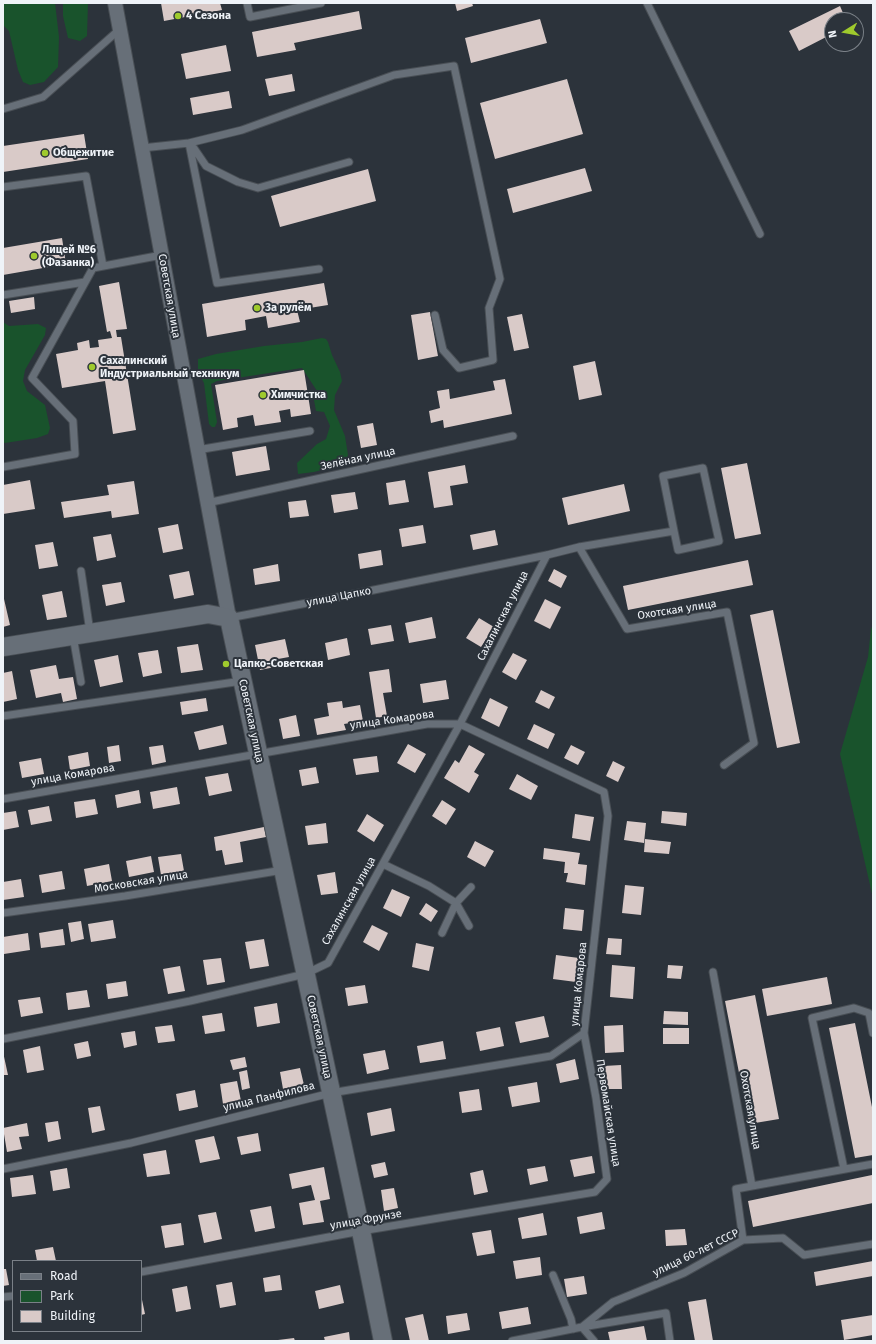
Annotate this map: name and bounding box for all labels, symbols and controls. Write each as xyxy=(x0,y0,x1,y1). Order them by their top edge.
place label: 4 Сезона xyxy=(186,9,231,23)
marker: 4 Сезона xyxy=(173,11,183,21)
north arrow xyxy=(824,12,864,52)
text: N xyxy=(826,29,840,39)
place label: Общежитие xyxy=(53,146,114,160)
marker: Общежитие xyxy=(40,148,50,158)
place label: Лицей №6 (Фазанка) xyxy=(42,243,96,269)
marker: Лицей №6 (Фазанка) xyxy=(29,251,39,261)
street label: Советская улица xyxy=(155,253,183,339)
place label: За рулём xyxy=(265,301,311,315)
marker: За рулём xyxy=(252,303,262,313)
place label: Сахалинский Индустриальный техникум xyxy=(100,354,239,380)
marker: Сахалинский Индустриальный техникум xyxy=(87,362,97,372)
place label: Химчистка xyxy=(271,388,326,402)
marker: Химчистка xyxy=(258,390,268,400)
street label: Зелёная улица xyxy=(319,445,397,473)
street label: Сахалинская улица xyxy=(475,569,531,663)
street label: улица Цапко xyxy=(306,584,372,610)
street label: Охотская улица xyxy=(636,597,718,623)
place label: Цапко-Советская xyxy=(234,657,323,671)
marker: Цапко-Советская xyxy=(221,659,231,669)
street label: Советская улица xyxy=(236,678,266,764)
street label: улица Комарова xyxy=(349,708,435,732)
street label: улица Комарова xyxy=(30,761,116,789)
street label: Сахалинская улица xyxy=(319,854,379,948)
street label: Московская улица xyxy=(93,868,189,896)
street label: улица Комарова xyxy=(568,941,590,1027)
street label: Советская улица xyxy=(304,994,334,1080)
street label: Первомайская улица xyxy=(593,1058,623,1168)
street label: Охотская улица xyxy=(737,1069,763,1151)
street label: улица Панфилова xyxy=(222,1079,316,1115)
street label: улица Фрунзе xyxy=(329,1207,403,1233)
street label: улица 60-лет СССР xyxy=(651,1226,741,1280)
legend xyxy=(12,1260,142,1332)
text: Road xyxy=(50,1269,78,1283)
text: Park xyxy=(50,1289,74,1303)
text: Building xyxy=(50,1309,95,1323)

